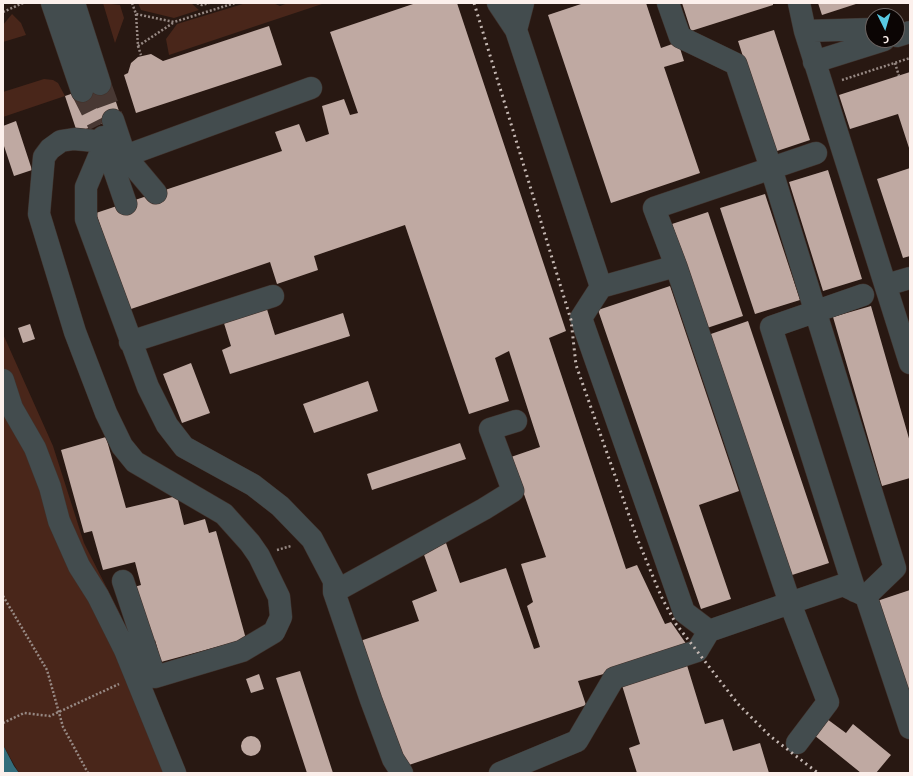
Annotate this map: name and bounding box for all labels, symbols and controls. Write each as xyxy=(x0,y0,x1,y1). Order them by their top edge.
north arrow xyxy=(865,8,905,48)
text: С xyxy=(882,34,890,45)

